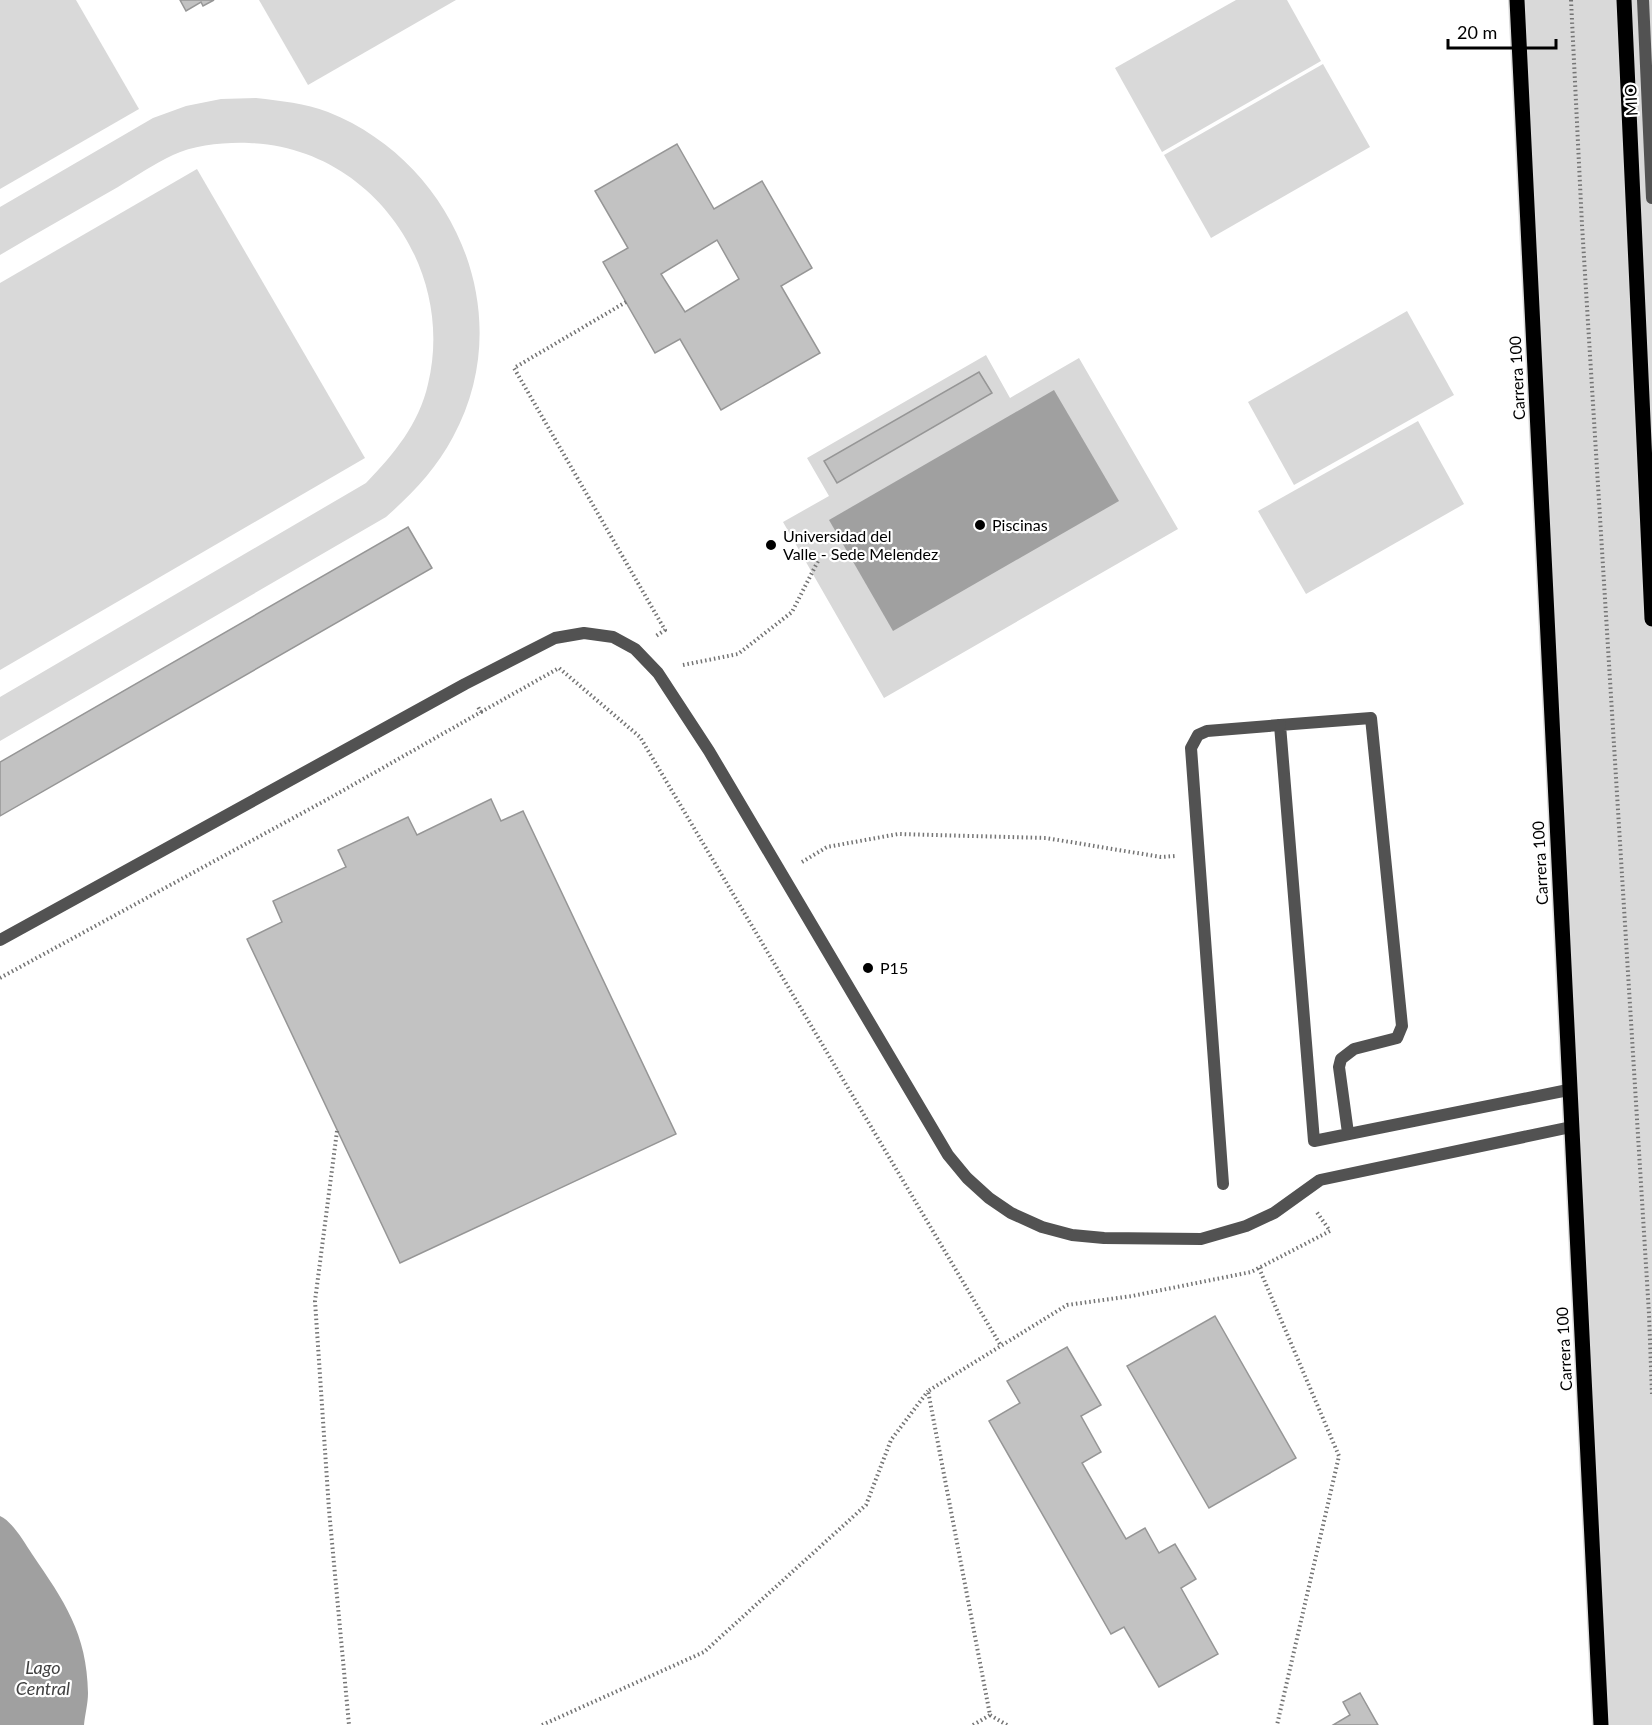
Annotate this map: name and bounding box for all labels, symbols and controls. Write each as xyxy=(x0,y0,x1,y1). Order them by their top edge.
scale bar xyxy=(1448,12,1556,50)
text: 20 m xyxy=(1457,21,1497,43)
street label: MIO xyxy=(1620,83,1641,117)
street label: Carrera 100 xyxy=(1505,336,1528,420)
place label: Piscinas xyxy=(992,515,1048,534)
marker: Piscinas xyxy=(973,518,987,532)
place label: Universidad del Valle - Sede Melendez xyxy=(783,526,938,563)
marker: Universidad del Valle - Sede Melendez xyxy=(764,538,778,552)
street label: Carrera 100 xyxy=(1528,821,1551,905)
place label: P15 xyxy=(880,958,908,977)
marker: P15 xyxy=(861,961,875,975)
street label: Carrera 100 xyxy=(1552,1307,1575,1391)
water label: Lago Central xyxy=(16,1656,70,1699)

